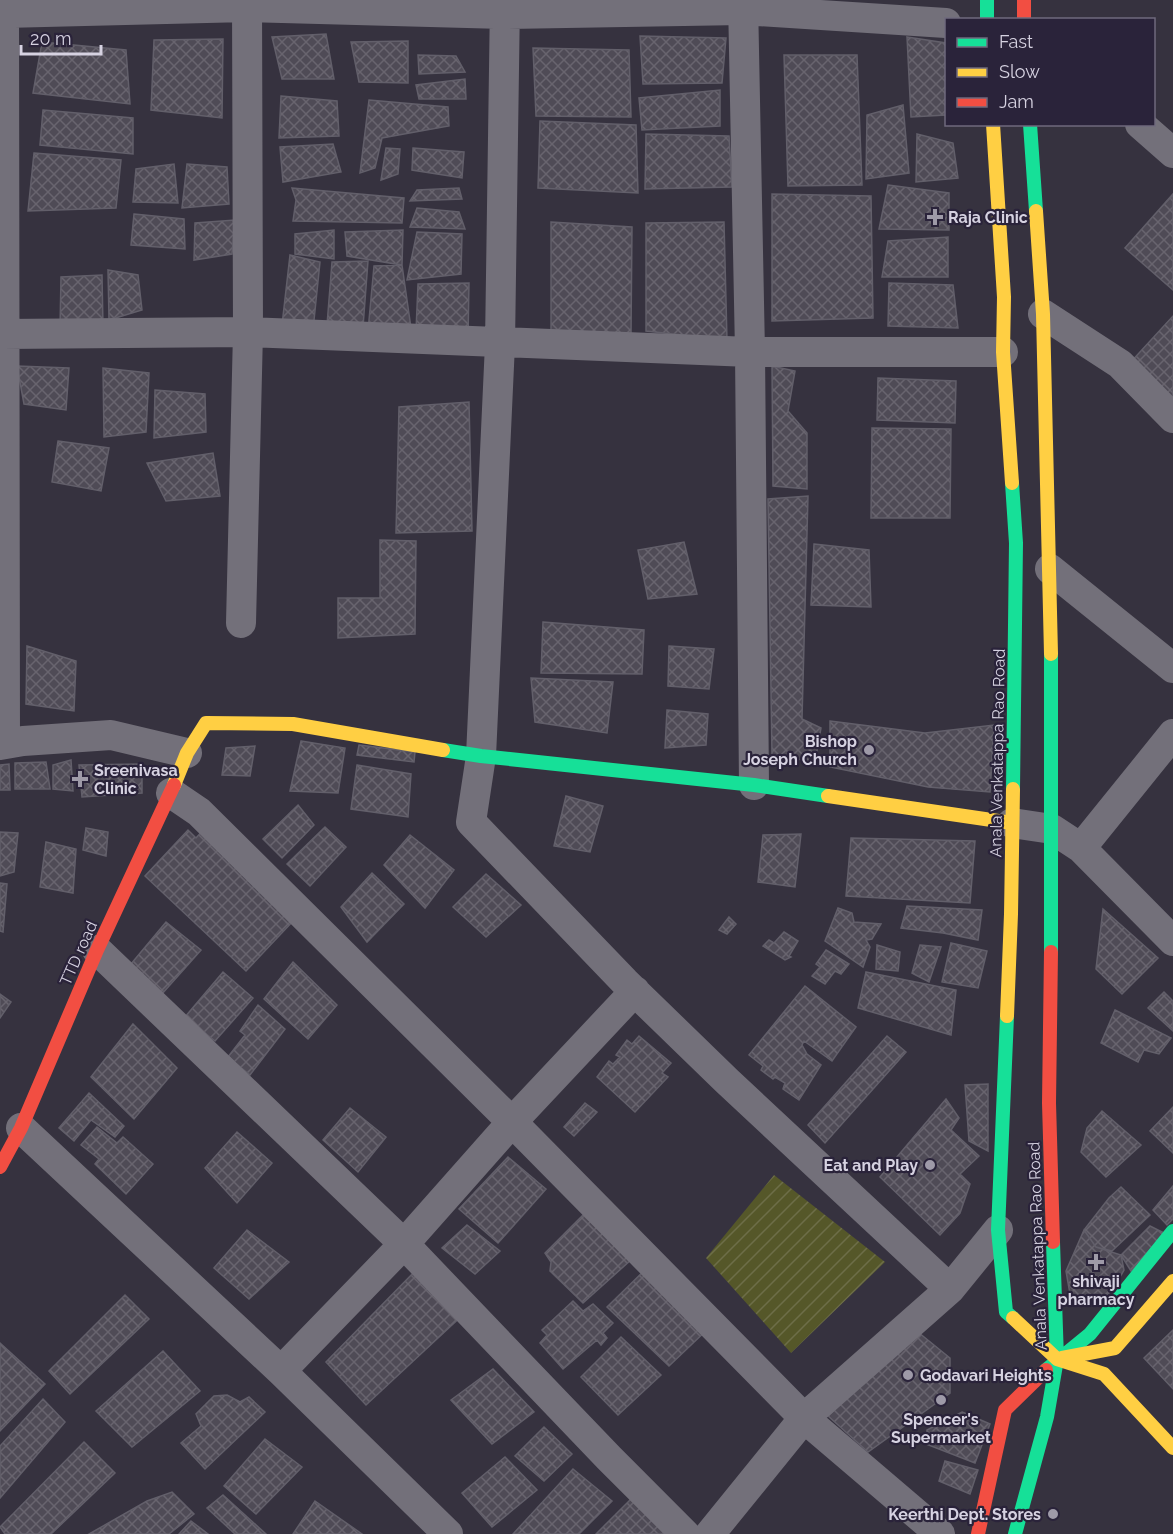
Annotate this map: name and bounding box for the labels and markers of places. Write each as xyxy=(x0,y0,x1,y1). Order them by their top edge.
marker: Raja Clinic xyxy=(926,208,944,226)
place label: Raja Clinic xyxy=(948,208,1028,227)
place label: Bishop Joseph Church xyxy=(743,732,857,769)
marker: Bishop Joseph Church xyxy=(862,743,876,757)
place label: Sreenivasa Clinic xyxy=(94,761,178,798)
marker: Sreenivasa Clinic xyxy=(71,770,89,788)
place label: Eat and Play xyxy=(824,1156,918,1175)
marker: Eat and Play xyxy=(923,1158,937,1172)
marker: shivaji pharmacy xyxy=(1089,1255,1103,1269)
place label: shivaji pharmacy xyxy=(1058,1272,1135,1309)
place label: Godavari Heights xyxy=(920,1366,1052,1385)
marker: Godavari Heights xyxy=(901,1368,915,1382)
marker: Spencer's Supermarket xyxy=(934,1393,948,1407)
place label: Spencer's Supermarket xyxy=(891,1410,991,1447)
place label: Keerthi Dept. Stores xyxy=(888,1505,1041,1524)
marker: Keerthi Dept. Stores xyxy=(1046,1507,1060,1521)

